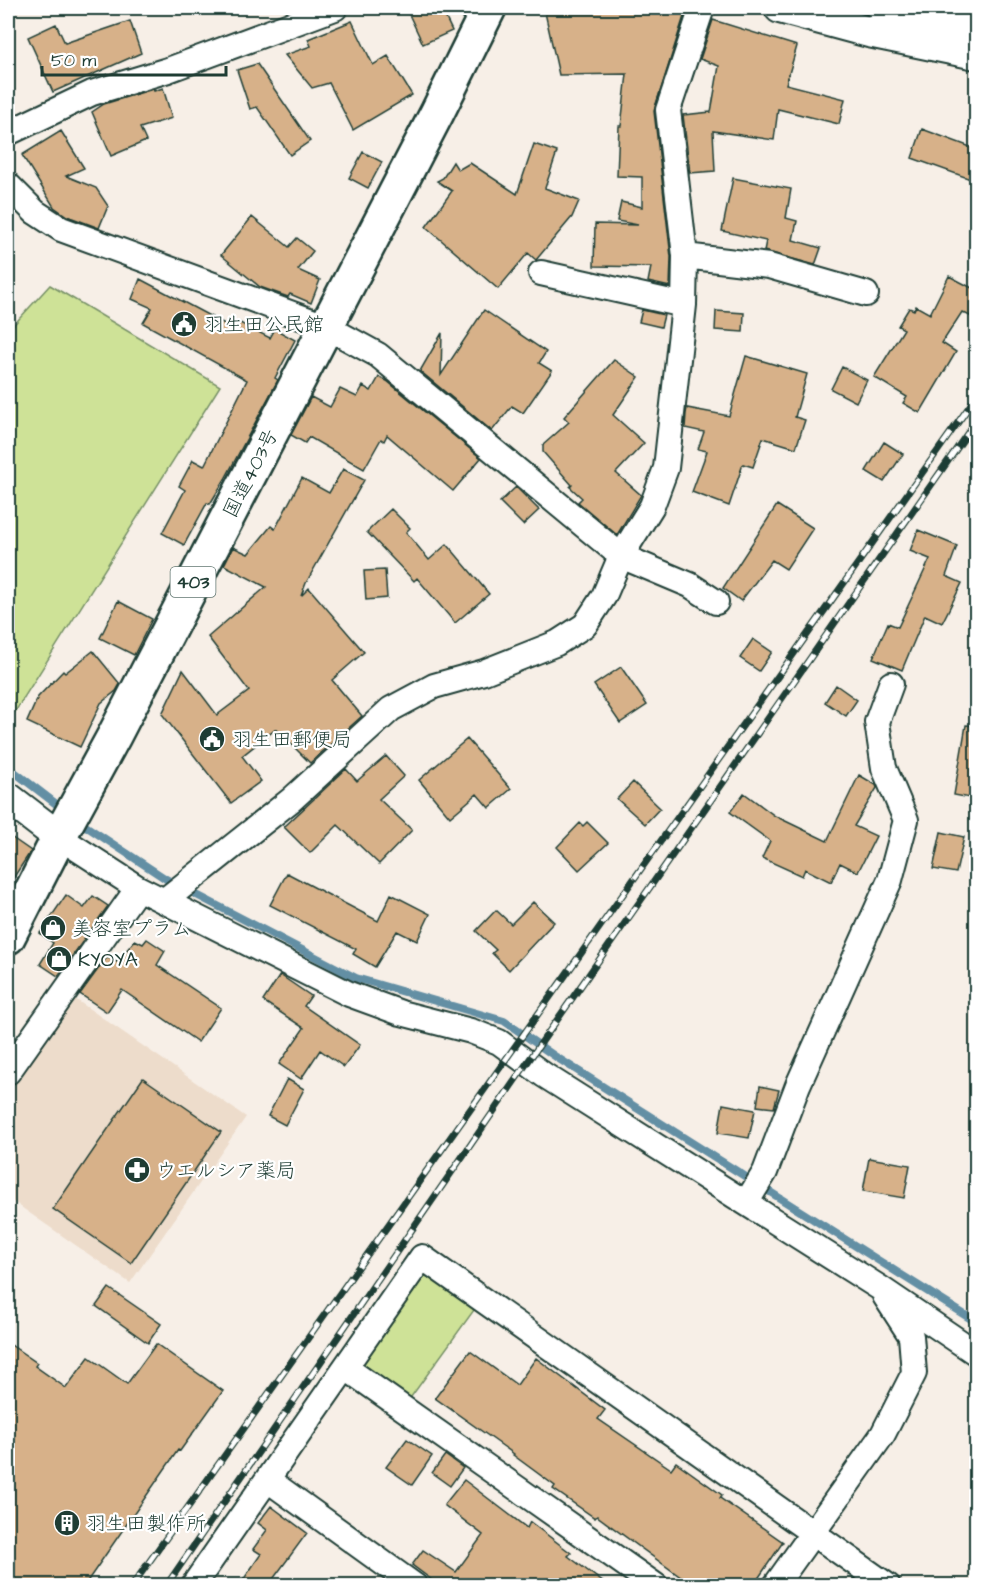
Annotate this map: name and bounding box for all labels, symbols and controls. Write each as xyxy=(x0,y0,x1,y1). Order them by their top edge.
scale bar xyxy=(42,39,226,77)
text: 50 m xyxy=(51,48,96,73)
public building icon: 羽生田公民館 xyxy=(169,309,199,339)
place label: 羽生田公民館 xyxy=(204,311,324,339)
street label: 国道403号 xyxy=(217,424,285,523)
road number: 403 xyxy=(170,567,216,597)
public building icon: 羽生田郵便局 xyxy=(197,724,227,754)
place label: 羽生田郵便局 xyxy=(232,726,352,754)
shop icon: 美容室プラム xyxy=(38,913,68,943)
place label: 美容室プラム xyxy=(72,915,192,943)
shop icon: KYOYA xyxy=(44,944,74,974)
place label: KYOYA xyxy=(78,946,138,974)
pharmacy icon: ウエルシア薬局 xyxy=(122,1155,152,1185)
place label: ウエルシア薬局 xyxy=(156,1157,296,1185)
building icon: 羽生田製作所 xyxy=(52,1508,82,1538)
place label: 羽生田製作所 xyxy=(86,1510,206,1538)

